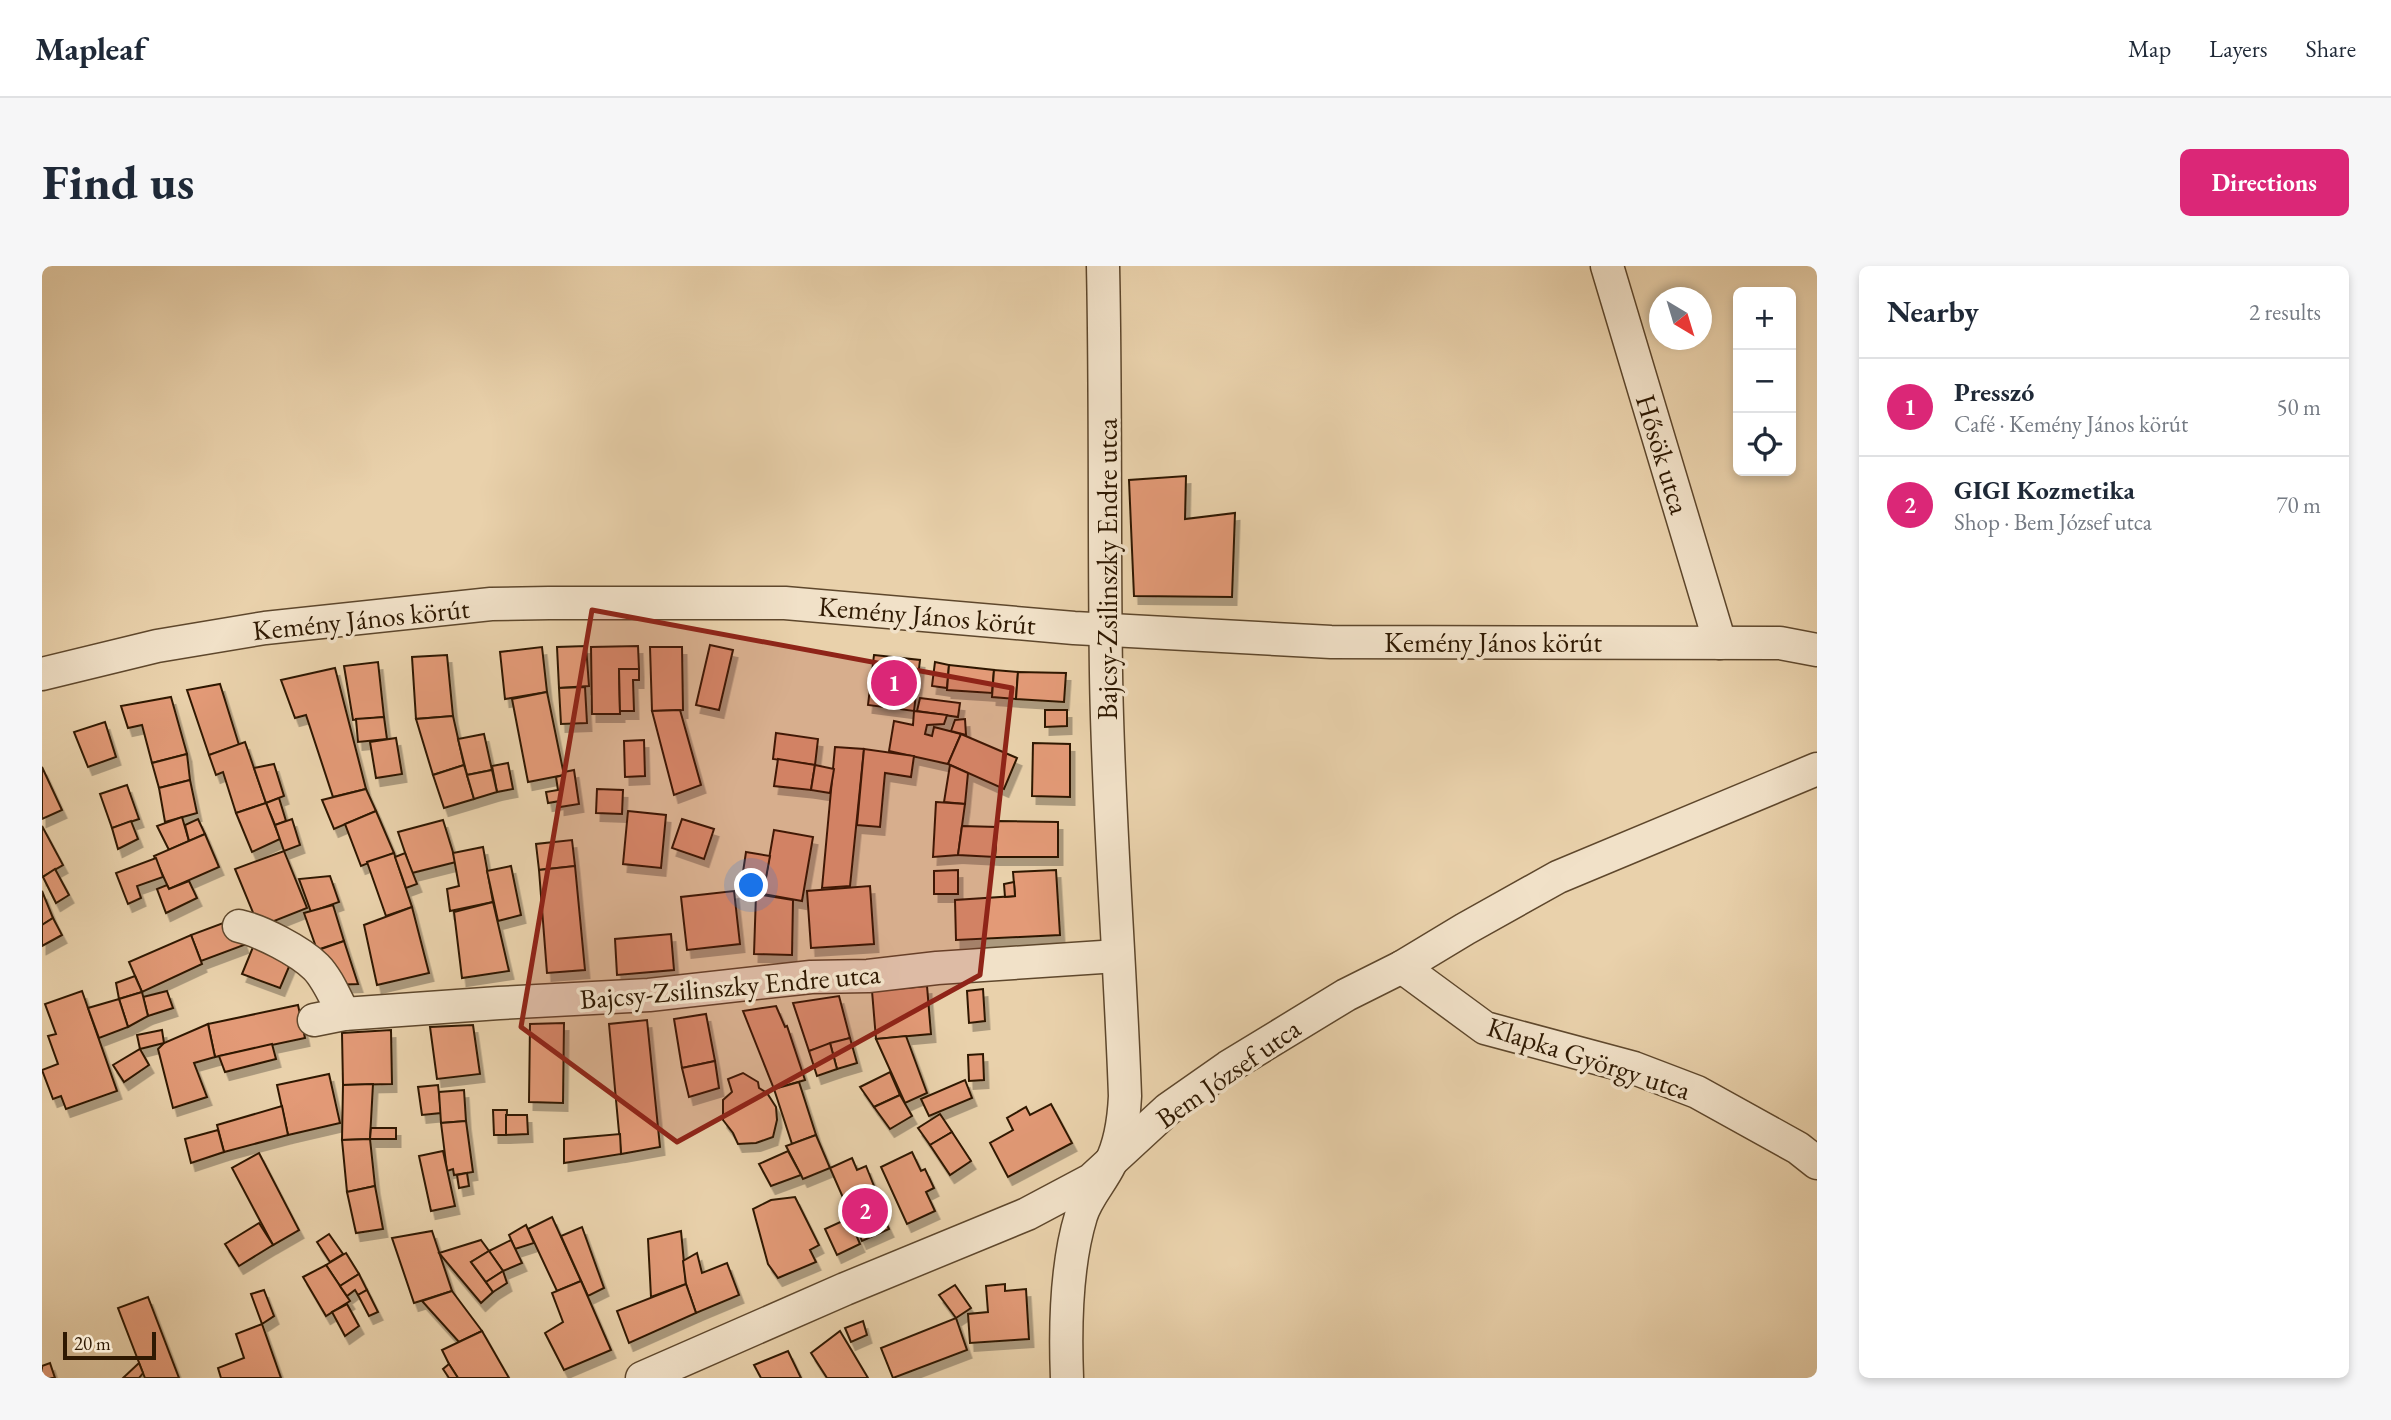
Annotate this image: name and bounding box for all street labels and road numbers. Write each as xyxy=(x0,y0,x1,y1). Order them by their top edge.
street label: Hősök utca xyxy=(1628,390,1699,519)
street label: Bajcsy-Zsilinszky Endre utca xyxy=(1089,417,1125,720)
street label: Kemény János körút xyxy=(817,588,1037,642)
street label: Kemény János körút xyxy=(251,590,472,648)
street label: Kemény János körút xyxy=(1384,624,1602,660)
street label: Bajcsy-Zsilinszky Endre utca xyxy=(578,955,883,1017)
street label: Klapka György utca xyxy=(1483,1008,1696,1108)
street label: Bem József utca xyxy=(1149,1009,1308,1136)

